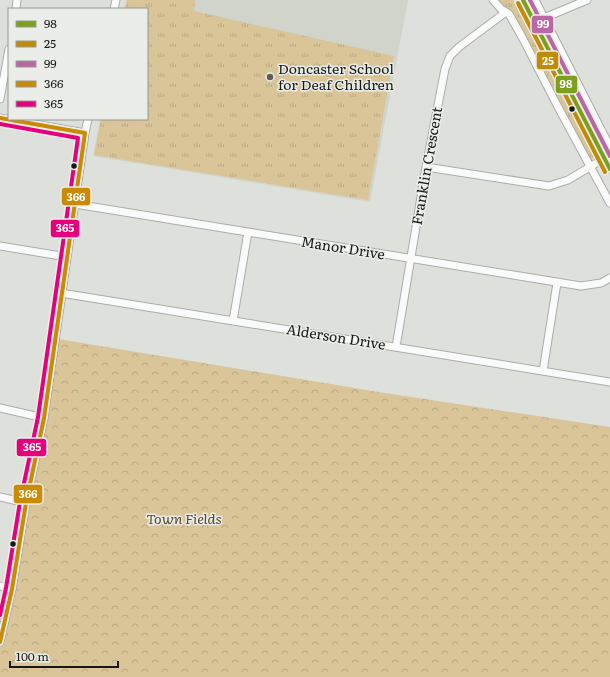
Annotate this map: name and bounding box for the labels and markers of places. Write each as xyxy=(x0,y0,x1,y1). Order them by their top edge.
place label: Doncaster School for Deaf Children xyxy=(278,58,394,94)
marker: Doncaster School for Deaf Children xyxy=(265,72,275,82)
unlabelled marker xyxy=(567,104,577,114)
unlabelled marker xyxy=(69,161,79,171)
unlabelled marker xyxy=(8,539,18,549)

